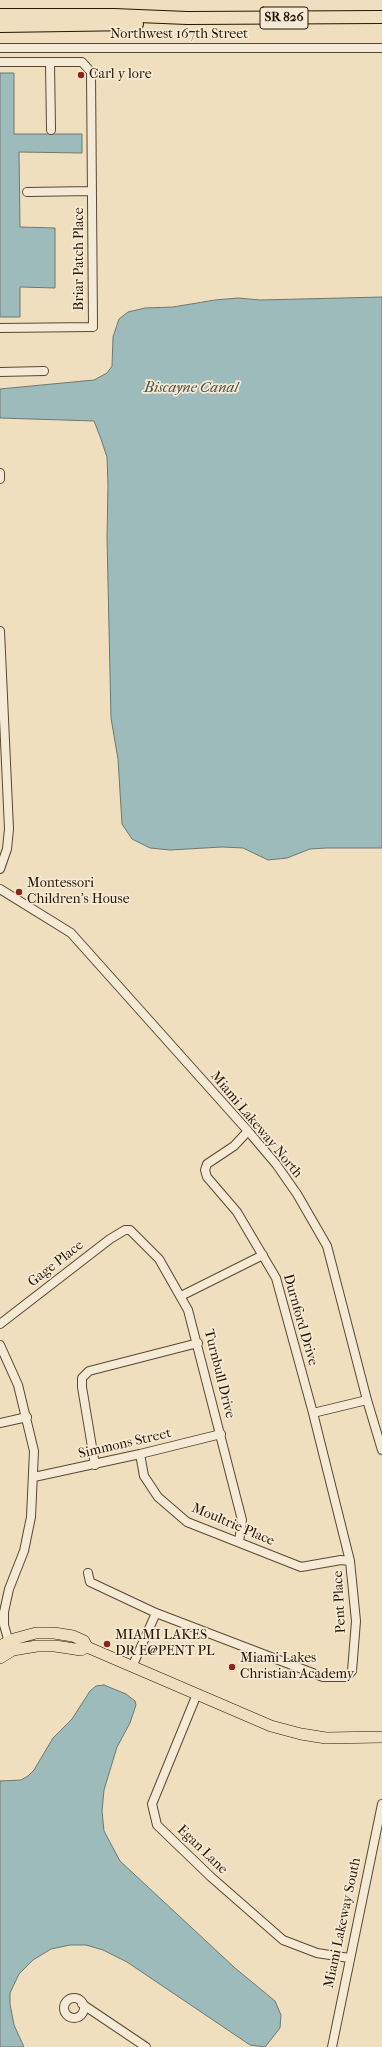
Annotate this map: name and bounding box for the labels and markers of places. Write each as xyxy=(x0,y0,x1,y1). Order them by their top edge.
place label: Carl y lore xyxy=(89,67,152,83)
marker: Carl y lore xyxy=(76,70,86,80)
place label: Montessori Children's House xyxy=(27,876,130,908)
marker: Montessori Children's House xyxy=(14,887,24,897)
place label: MIAMI LAKES DR E@PENT PL xyxy=(115,1628,214,1660)
marker: MIAMI LAKES DR E@PENT PL xyxy=(102,1639,112,1649)
place label: Miami Lakes Christian Academy xyxy=(240,1651,354,1684)
marker: Miami Lakes Christian Academy xyxy=(227,1662,237,1672)

